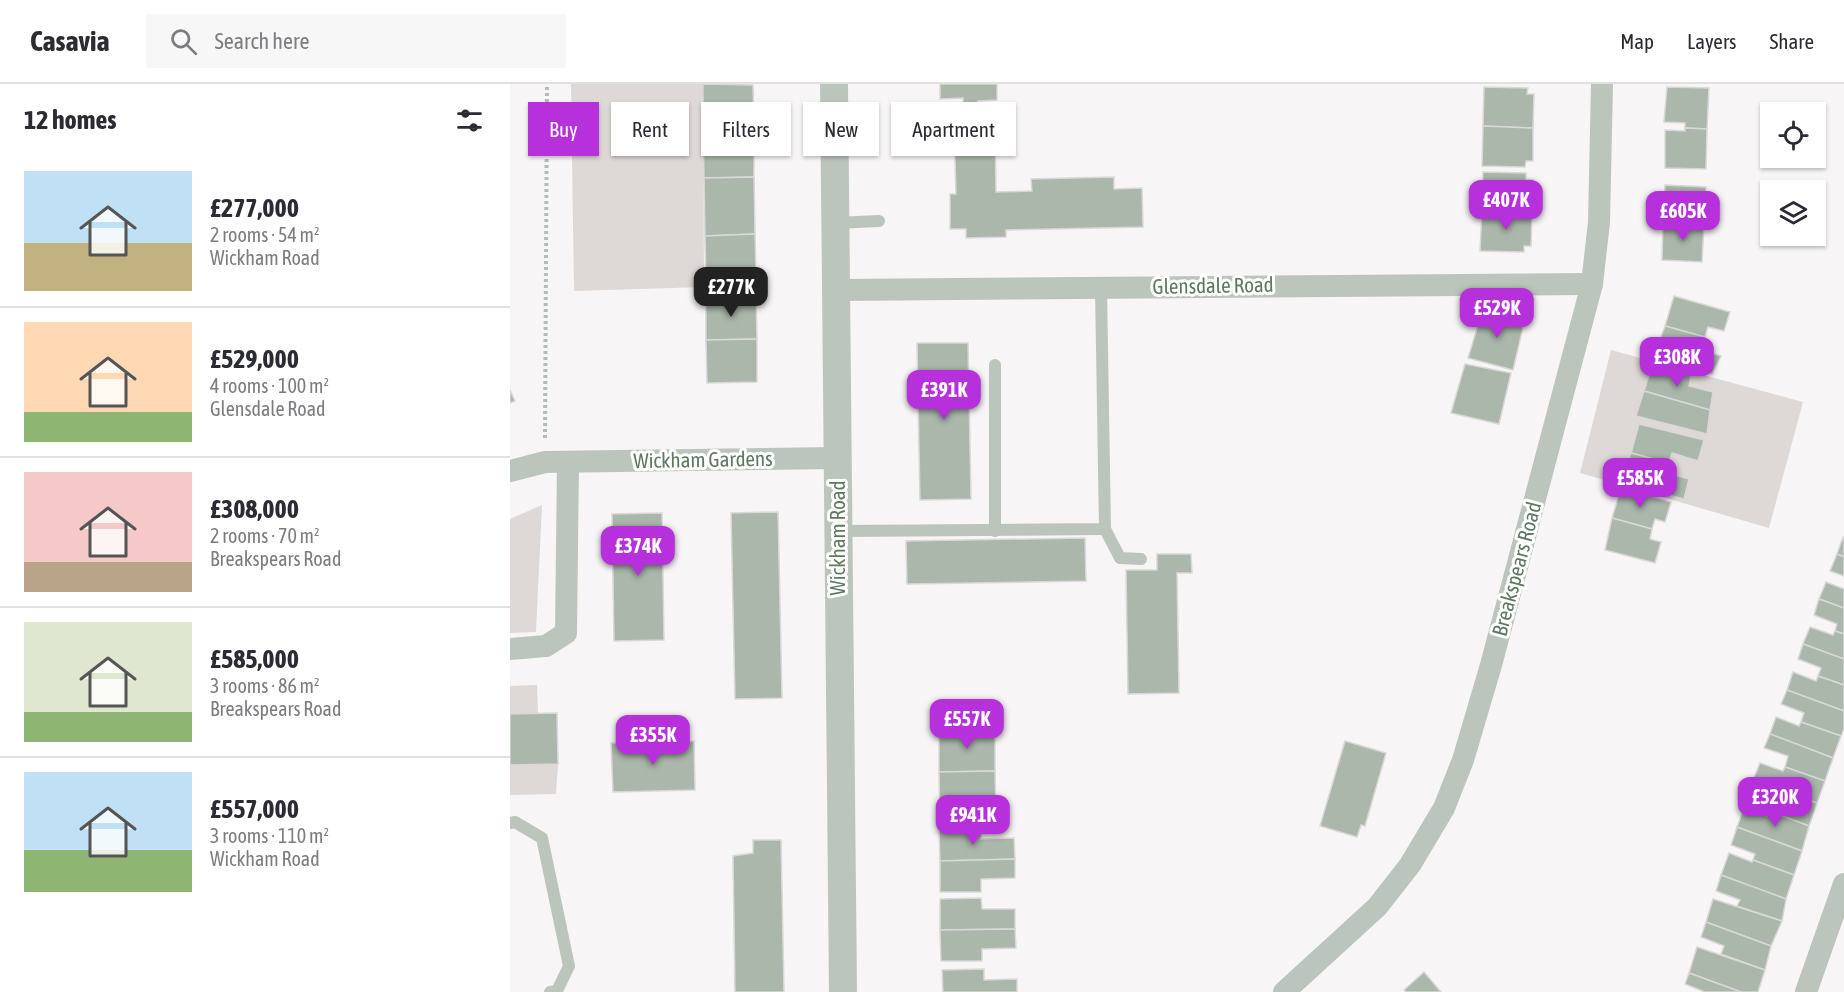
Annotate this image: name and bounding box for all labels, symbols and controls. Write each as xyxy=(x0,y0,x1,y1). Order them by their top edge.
search box xyxy=(146,14,566,68)
text: Casavia xyxy=(30,25,110,57)
icon: search xyxy=(167,25,200,58)
text: Search here xyxy=(215,28,309,54)
text: Map xyxy=(1620,29,1654,53)
text: Layers xyxy=(1687,29,1737,53)
text: Share xyxy=(1770,29,1814,53)
chip: Buy xyxy=(528,102,599,156)
chip: Rent xyxy=(611,102,689,156)
chip: Filters xyxy=(701,102,791,156)
chip: New xyxy=(803,102,879,156)
chip: Apartment xyxy=(891,102,1016,156)
map controls xyxy=(1760,102,1826,246)
button: locate xyxy=(1760,102,1826,168)
icon: filters xyxy=(453,104,486,137)
text: 12 homes xyxy=(24,105,117,135)
pin: £407K xyxy=(1464,180,1548,231)
button: layers xyxy=(1760,180,1826,246)
text: £407K xyxy=(1483,188,1529,211)
pin: £605K xyxy=(1641,191,1725,242)
text: £277,000 xyxy=(210,193,299,223)
icon: home xyxy=(72,195,144,267)
text: £605K xyxy=(1660,199,1706,222)
text: 2 rooms · 54 m² xyxy=(210,223,320,246)
text: Wickham Road xyxy=(210,246,320,269)
pin: £277K xyxy=(689,267,773,318)
street label: Glensdale Road xyxy=(1152,272,1274,298)
text: £277K xyxy=(708,275,754,298)
pin: £529K xyxy=(1455,288,1539,339)
text: £529K xyxy=(1474,296,1520,319)
pin: £308K xyxy=(1635,337,1719,388)
text: £529,000 xyxy=(210,344,299,374)
text: £308K xyxy=(1654,345,1700,368)
icon: home xyxy=(72,346,144,418)
pin: £391K xyxy=(902,370,986,421)
text: 4 rooms · 100 m² xyxy=(210,374,329,397)
text: £391K xyxy=(921,378,967,401)
text: Glensdale Road xyxy=(210,397,325,420)
street label: Wickham Gardens xyxy=(633,446,773,472)
pin: £585K xyxy=(1598,458,1682,509)
text: £585K xyxy=(1617,466,1663,489)
street label: Wickham Road xyxy=(825,480,849,596)
text: £308,000 xyxy=(210,494,299,524)
icon: home xyxy=(72,496,144,568)
street label: Breakspears Road xyxy=(1487,499,1545,638)
text: 2 rooms · 70 m² xyxy=(210,524,320,547)
pin: £374K xyxy=(596,526,680,577)
text: £374K xyxy=(615,534,661,557)
text: Breakspears Road xyxy=(210,547,341,570)
text: £585,000 xyxy=(210,644,299,674)
icon: home xyxy=(72,646,144,718)
text: 3 rooms · 86 m² xyxy=(210,674,320,697)
text: Breakspears Road xyxy=(210,697,341,720)
pin: £557K xyxy=(925,699,1009,750)
text: £557K xyxy=(944,707,990,730)
pin: £355K xyxy=(611,715,695,766)
text: £355K xyxy=(630,723,676,746)
pin: £320K xyxy=(1733,777,1817,828)
text: £320K xyxy=(1752,785,1798,808)
text: £557,000 xyxy=(210,794,299,824)
pin: £941K xyxy=(931,795,1015,846)
icon: home xyxy=(72,796,144,868)
text: £941K xyxy=(950,803,996,826)
text: 3 rooms · 110 m² xyxy=(210,824,329,847)
text: Wickham Road xyxy=(210,847,320,870)

